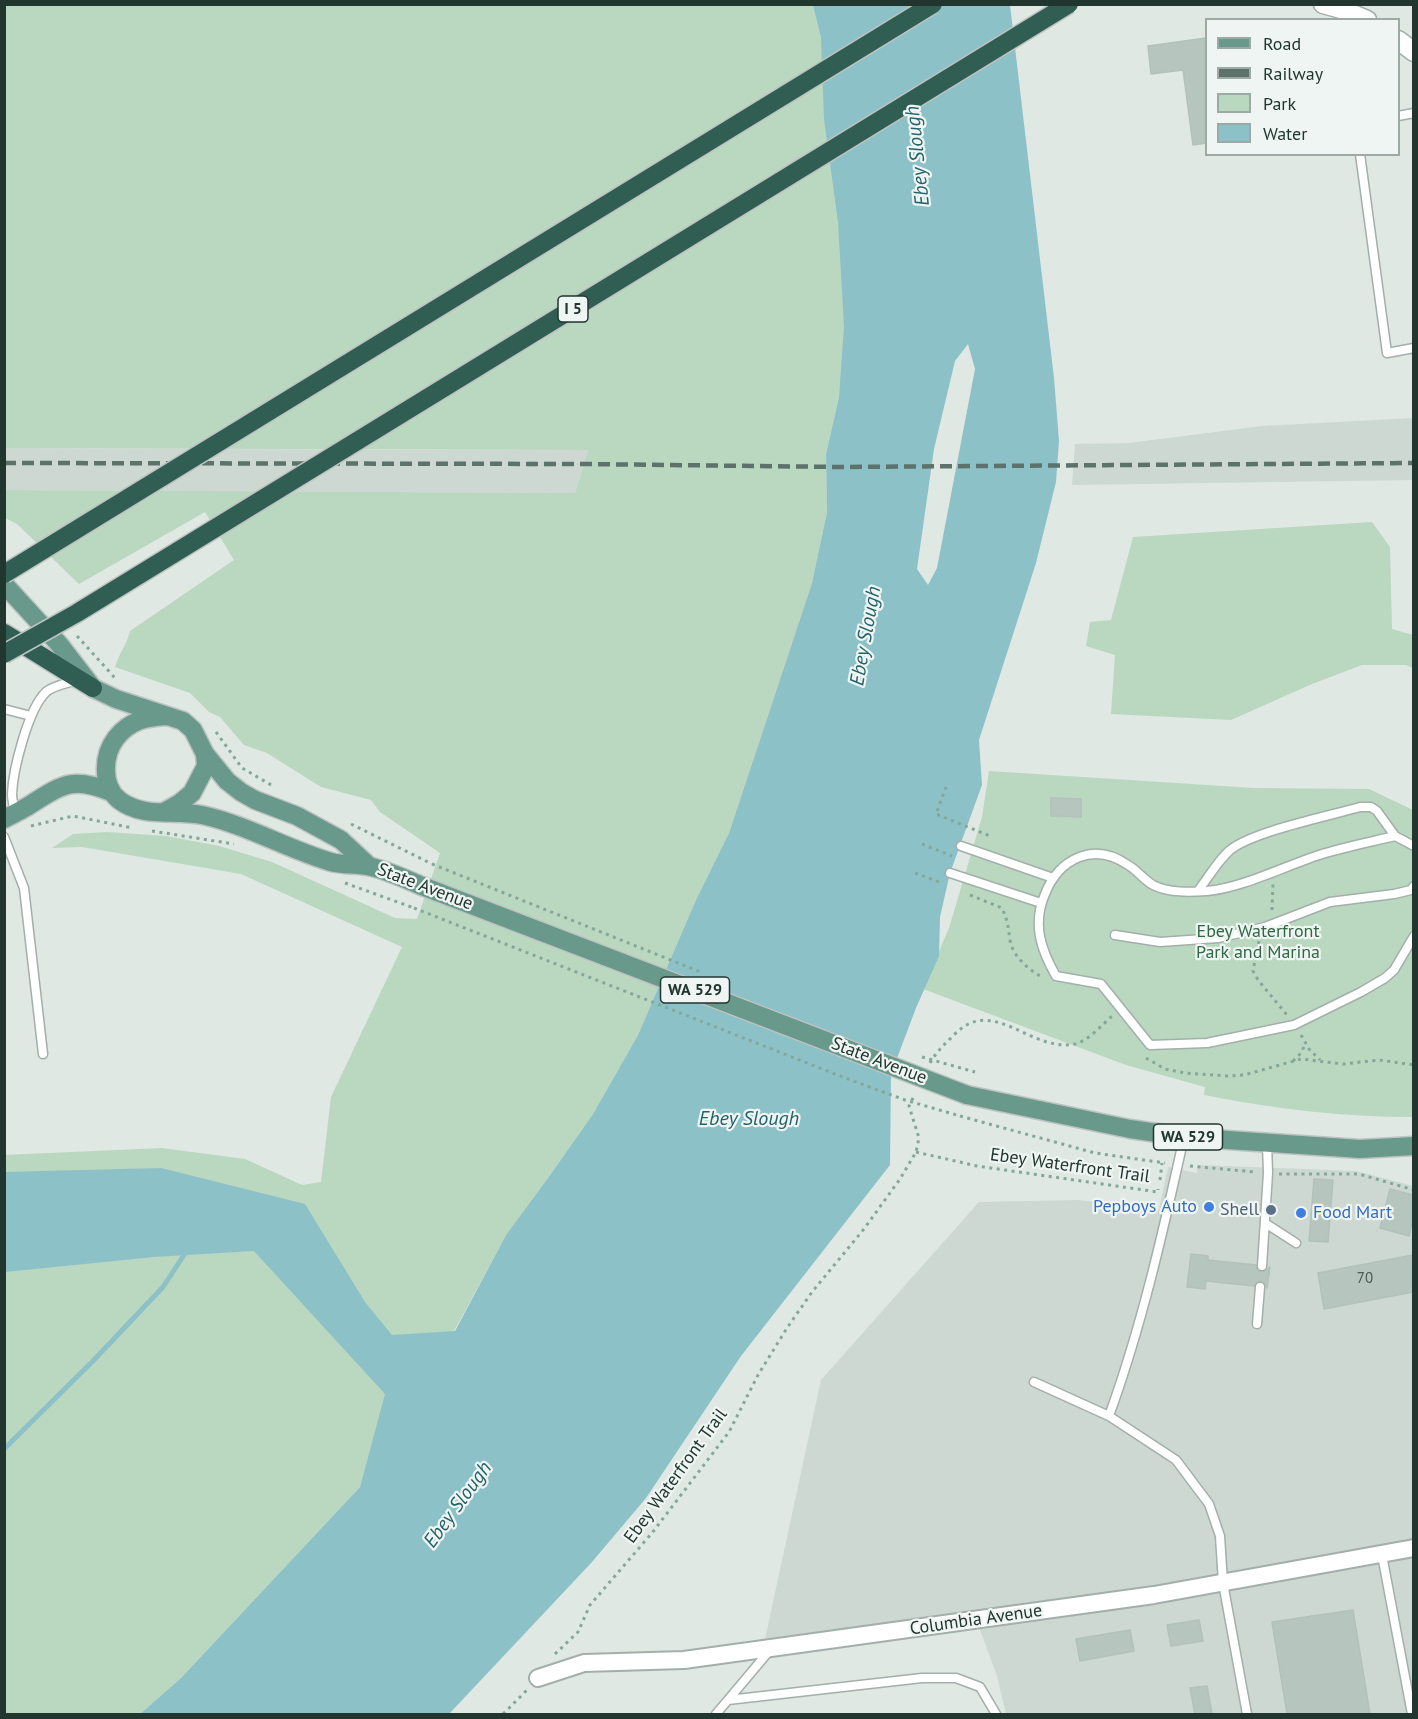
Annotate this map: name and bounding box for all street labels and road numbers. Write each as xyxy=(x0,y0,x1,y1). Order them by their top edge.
road number: I 5 xyxy=(558,296,588,322)
street label: State Avenue xyxy=(374,859,476,915)
road number: WA 529 xyxy=(660,977,730,1003)
street label: State Avenue xyxy=(828,1033,930,1089)
road number: WA 529 xyxy=(1154,1124,1222,1150)
street label: Ebey Waterfront Trail xyxy=(989,1144,1151,1188)
street label: Ebey Waterfront Trail xyxy=(620,1405,732,1547)
street label: Columbia Avenue xyxy=(908,1600,1044,1640)

